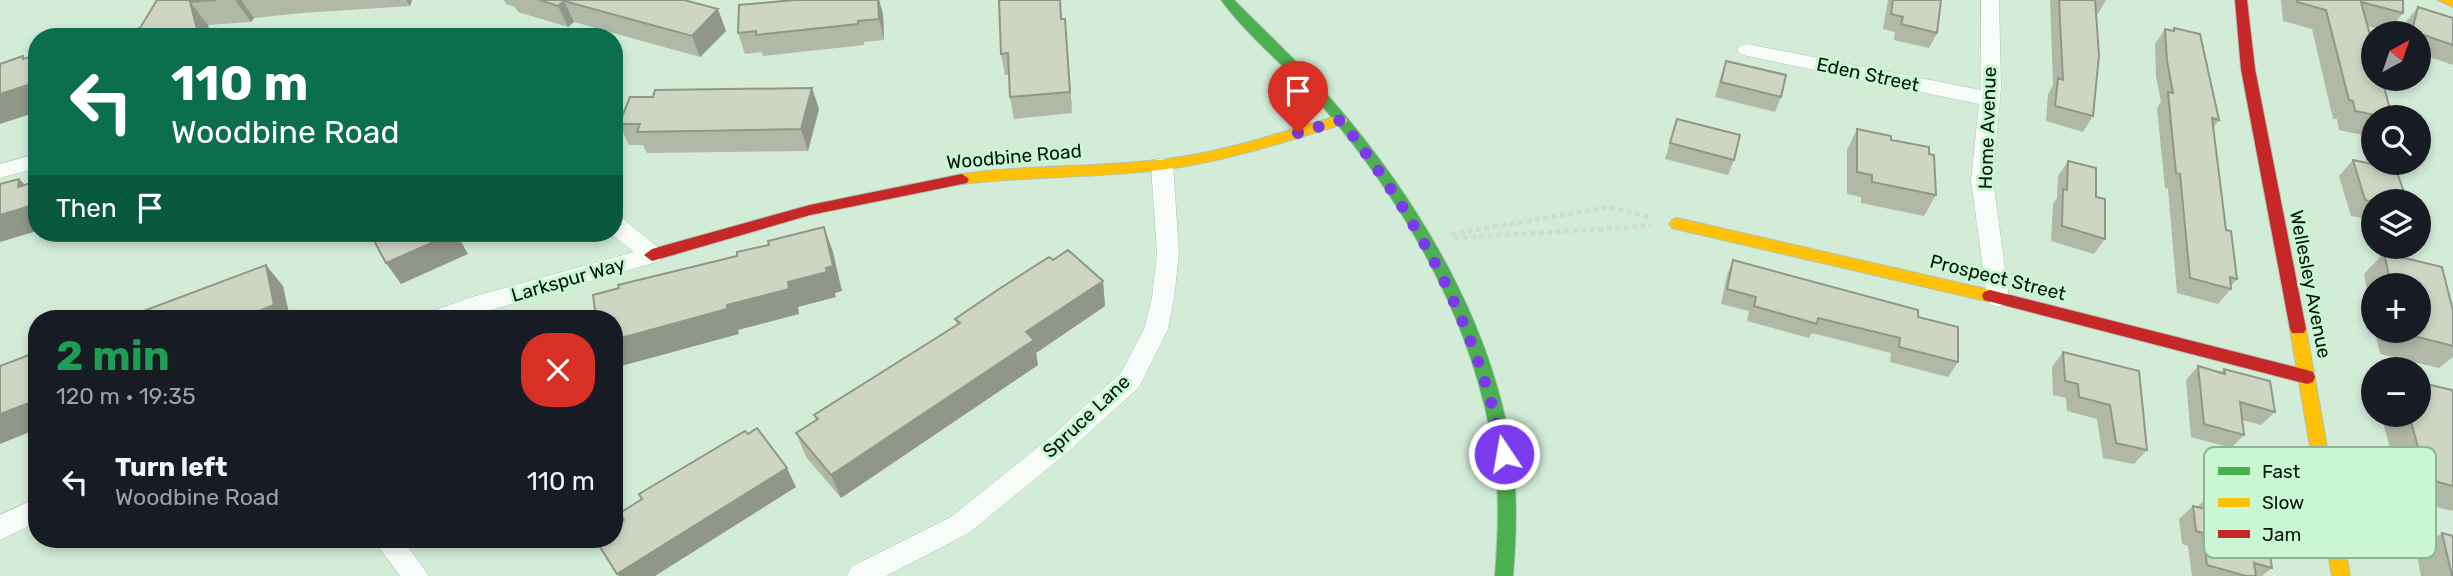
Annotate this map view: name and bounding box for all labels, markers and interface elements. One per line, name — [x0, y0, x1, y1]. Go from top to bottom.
north arrow — [2361, 21, 2431, 91]
map controls — [2361, 21, 2431, 427]
street label: Eden Street — [1814, 52, 1922, 97]
text: 110 m — [171, 54, 308, 112]
icon: left — [56, 56, 147, 147]
pin — [1268, 61, 1328, 133]
street label: Home Avenue — [1974, 66, 2001, 190]
icon: arrive — [1279, 72, 1317, 110]
button: search — [2361, 105, 2431, 175]
text: Woodbine Road — [171, 113, 400, 151]
street label: Woodbine Road — [945, 139, 1083, 174]
icon: arrive — [131, 189, 169, 227]
button: layers — [2361, 189, 2431, 259]
text: Then — [56, 193, 117, 224]
street label: Wellesley Avenue — [2285, 208, 2336, 360]
street label: Prospect Street — [1928, 249, 2069, 306]
street label: Larkspur Way — [509, 252, 628, 307]
button: + — [2361, 273, 2431, 343]
text: 2 min — [56, 331, 170, 381]
button: close — [521, 333, 595, 407]
button: − — [2361, 357, 2431, 427]
street label: Spruce Lane — [1038, 370, 1135, 463]
text: 120 m · 19:35 — [56, 382, 196, 410]
position arrow — [1467, 417, 1541, 491]
legend — [2204, 447, 2436, 558]
text: Turn left — [115, 452, 227, 483]
text: Fast — [2262, 460, 2301, 483]
icon: left — [56, 463, 94, 501]
text: 110 m — [527, 466, 595, 497]
text: Woodbine Road — [115, 483, 279, 511]
text: Slow — [2262, 491, 2304, 514]
text: Jam — [2262, 523, 2301, 546]

